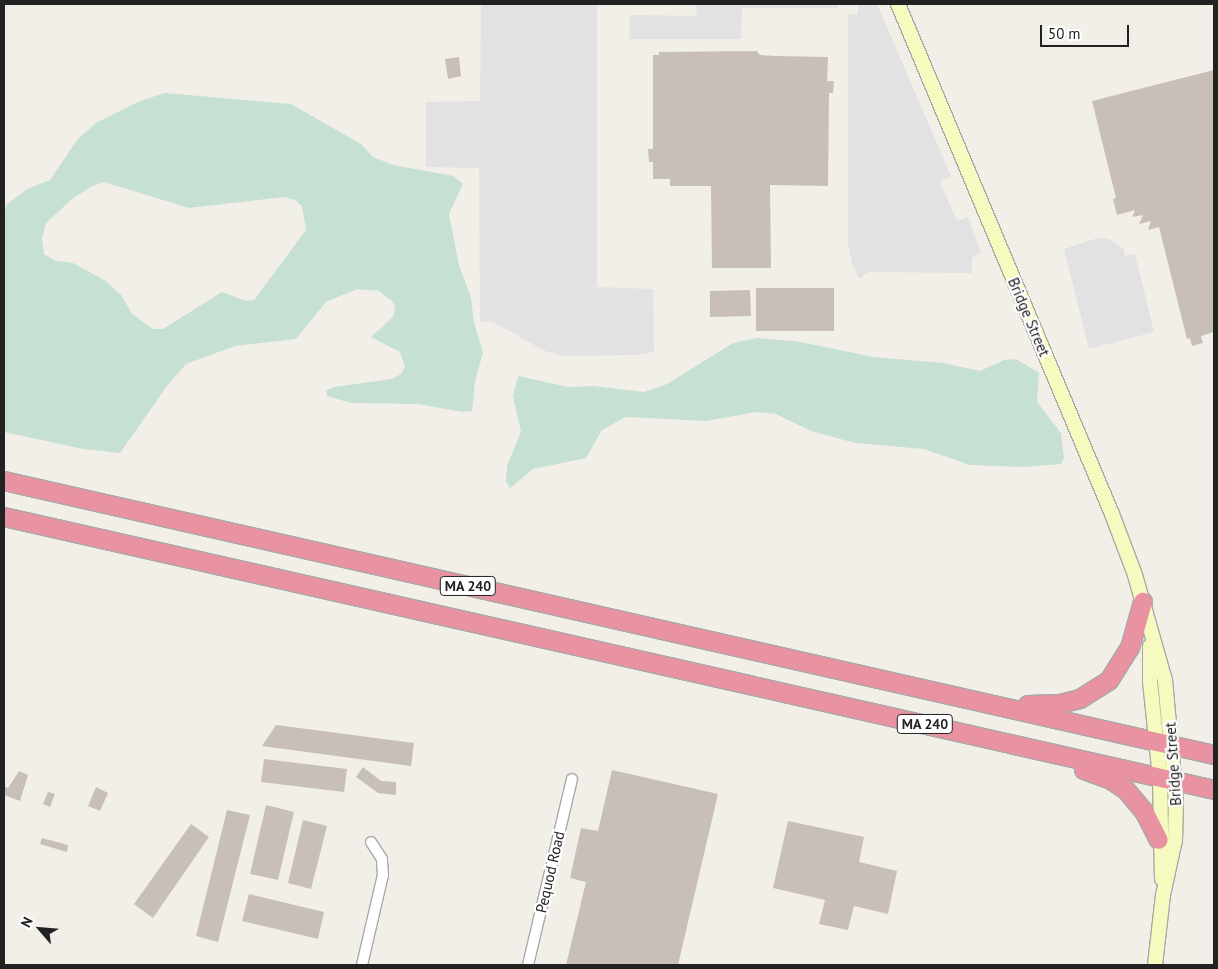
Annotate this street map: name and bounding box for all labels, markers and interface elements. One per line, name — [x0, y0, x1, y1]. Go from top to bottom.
scale bar — [1043, 15, 1132, 47]
text: 50 m — [1048, 24, 1081, 43]
street label: Bridge Street — [1004, 275, 1054, 359]
road number: MA 240 — [439, 574, 497, 598]
road number: MA 240 — [896, 712, 954, 736]
street label: Bridge Street — [1161, 722, 1185, 806]
street label: Pequod Road — [532, 829, 568, 915]
north arrow — [15, 904, 65, 954]
text: N — [17, 914, 37, 930]

